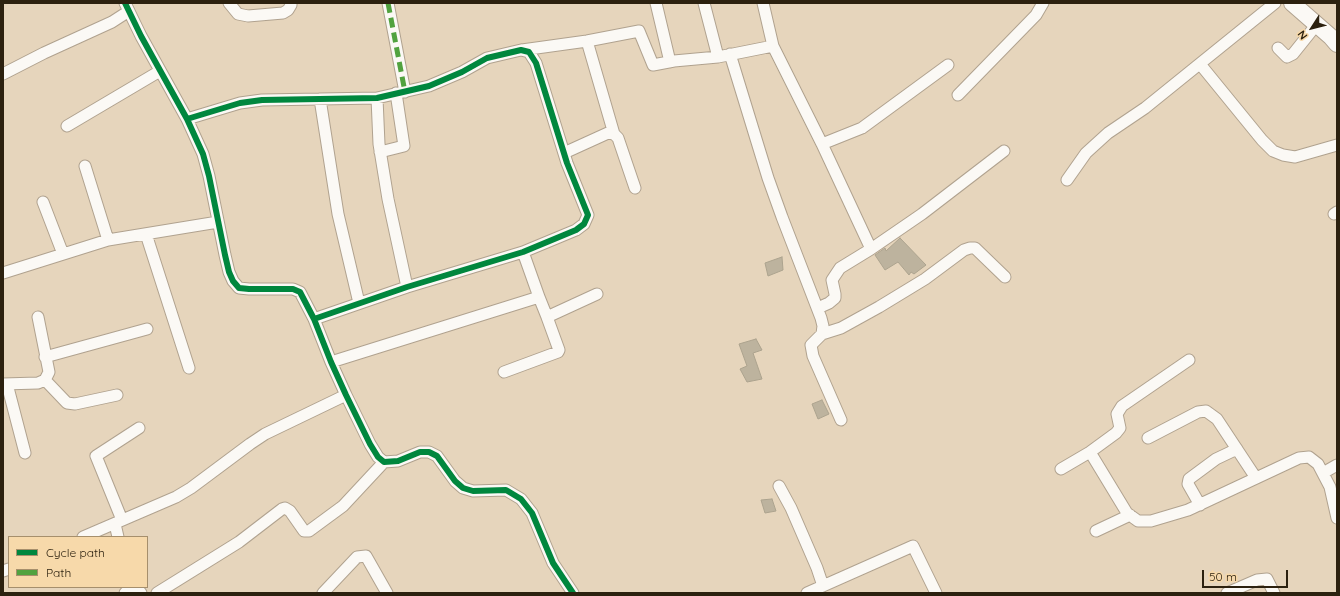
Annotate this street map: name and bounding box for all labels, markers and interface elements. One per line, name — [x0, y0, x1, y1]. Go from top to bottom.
north arrow — [1292, 8, 1332, 48]
text: N — [1294, 28, 1310, 42]
legend — [8, 536, 148, 588]
text: Cycle path — [46, 545, 105, 560]
scale bar — [1204, 562, 1290, 588]
text: Path — [46, 565, 71, 580]
text: 50 m — [1209, 569, 1237, 584]

